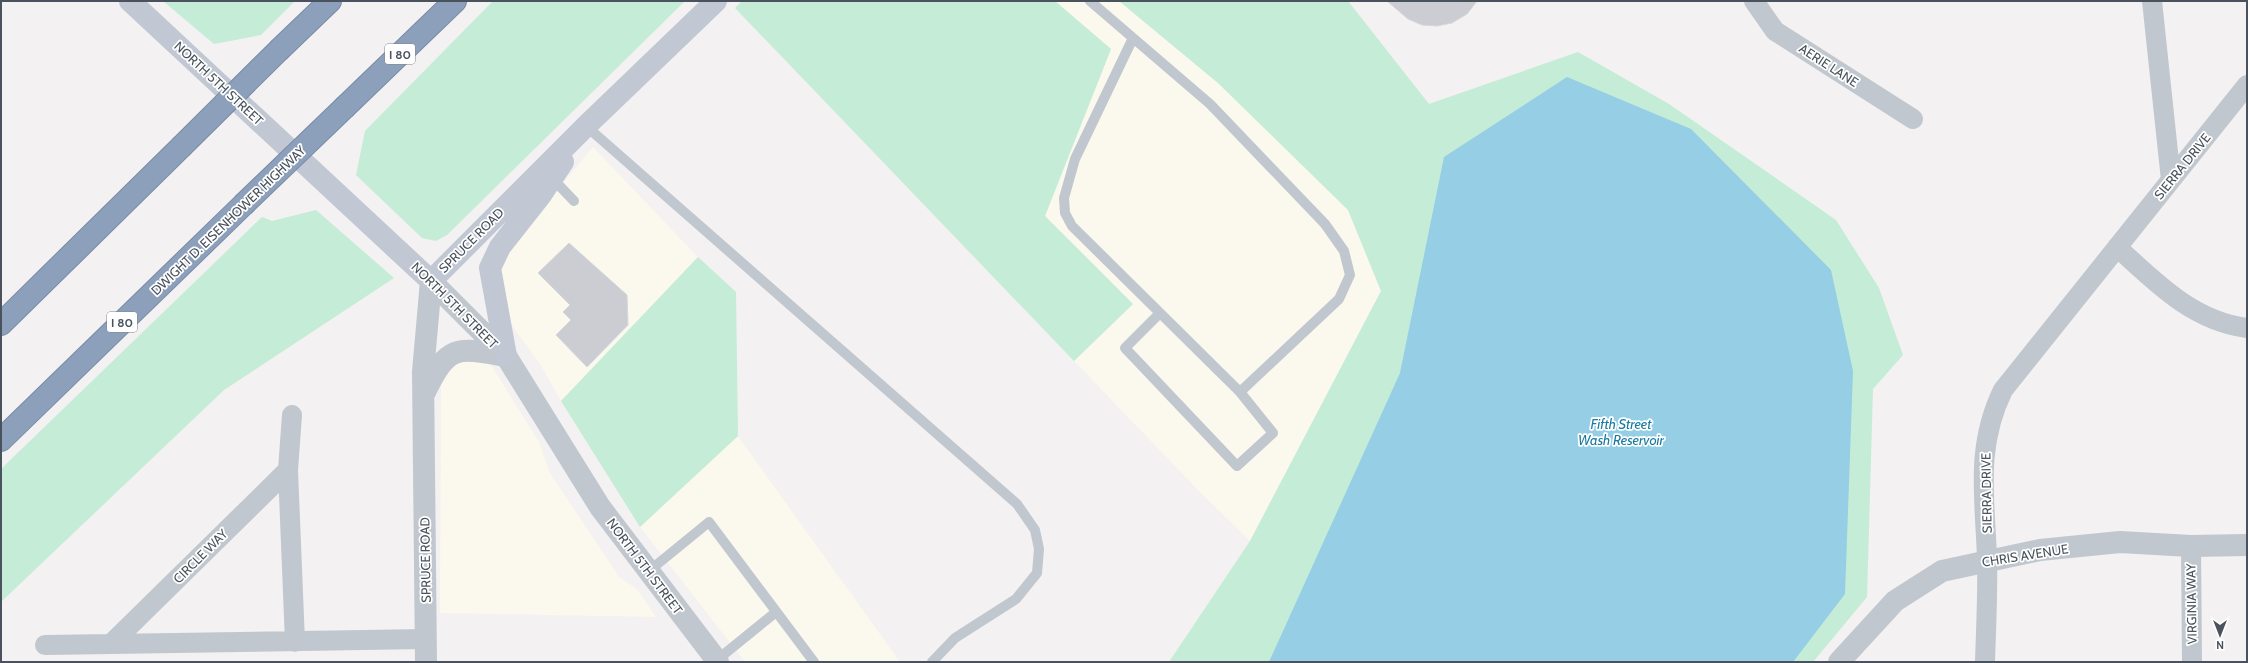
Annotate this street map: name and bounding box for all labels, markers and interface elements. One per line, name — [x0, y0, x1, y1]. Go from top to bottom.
street label: NORTH 5TH STREET — [171, 38, 267, 128]
street label: AERIE LANE — [1796, 40, 1862, 90]
road number: I 80 — [385, 44, 415, 64]
street label: SIERRA DRIVE — [2150, 130, 2214, 202]
street label: DWIGHT D. EISENHOWER HIGHWAY — [148, 141, 309, 298]
street label: SPRUCE ROAD — [435, 204, 507, 276]
street label: NORTH 5TH STREET — [408, 258, 502, 352]
road number: I 80 — [107, 312, 137, 332]
water label: Fifth Street Wash Reservoir — [1578, 415, 1665, 449]
street label: SIERRA DRIVE — [1977, 453, 1995, 533]
street label: NORTH 5TH STREET — [604, 515, 686, 617]
street label: SPRUCE ROAD — [416, 517, 434, 603]
street label: CIRCLE WAY — [170, 525, 231, 586]
street label: CHRIS AVENUE — [1981, 540, 2069, 570]
street label: VIRGINIA WAY — [2182, 563, 2200, 645]
north arrow — [2200, 615, 2240, 655]
text: N — [2216, 638, 2224, 652]

